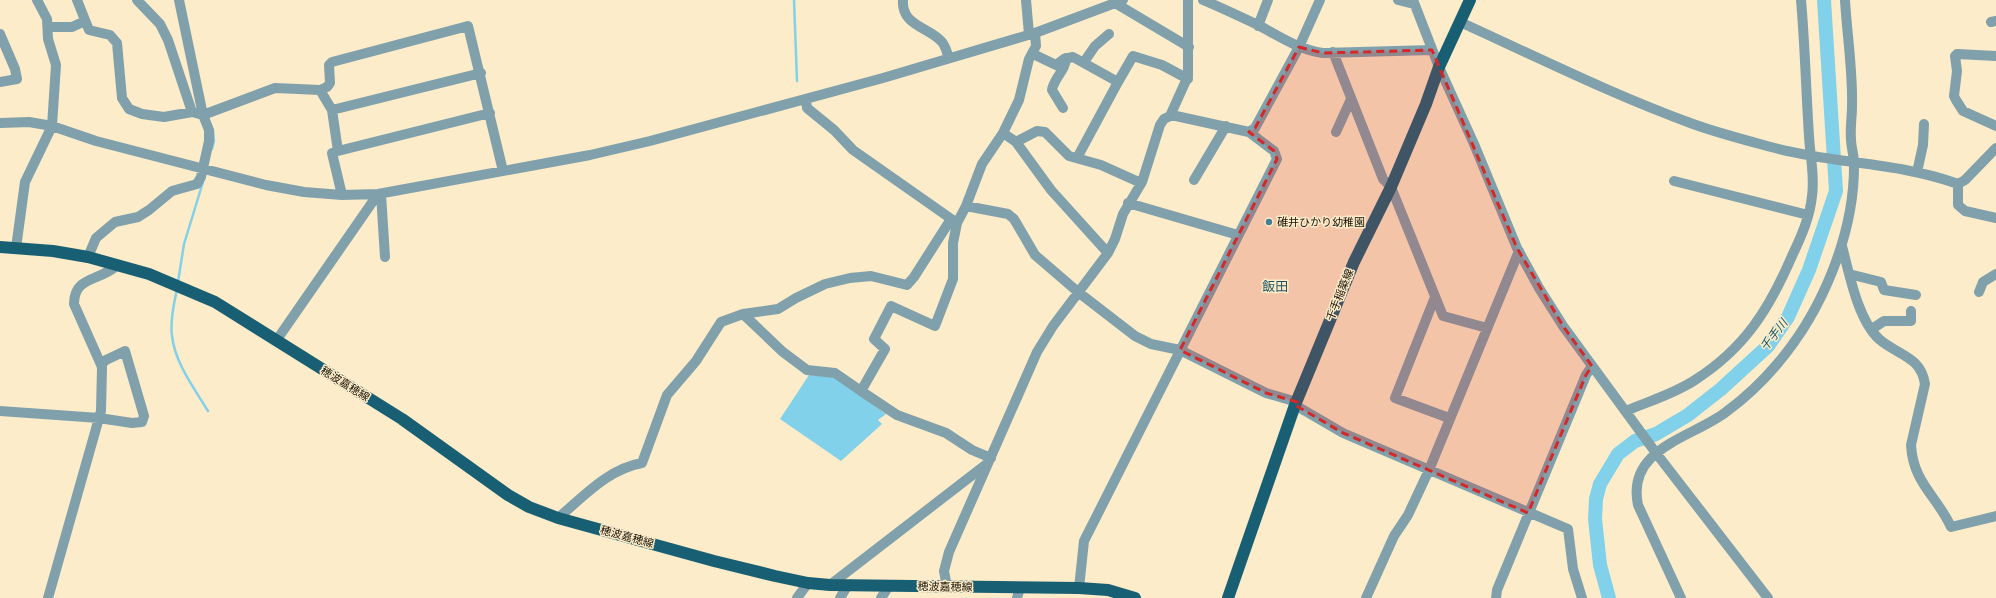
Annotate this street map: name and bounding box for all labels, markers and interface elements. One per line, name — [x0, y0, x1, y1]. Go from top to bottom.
place label: 碓井ひかり幼稚園 — [1277, 216, 1365, 229]
marker: 碓井ひかり幼稚園 — [1264, 217, 1274, 227]
street label: 千手稲築線 — [1324, 267, 1356, 323]
district label: 飯田 — [1262, 279, 1288, 294]
water label: 千手川 — [1757, 315, 1792, 353]
street label: 穂波嘉穂線 — [318, 364, 372, 404]
street label: 穂波嘉穂線 — [599, 524, 655, 550]
street label: 穂波嘉穂線 — [917, 580, 973, 594]

